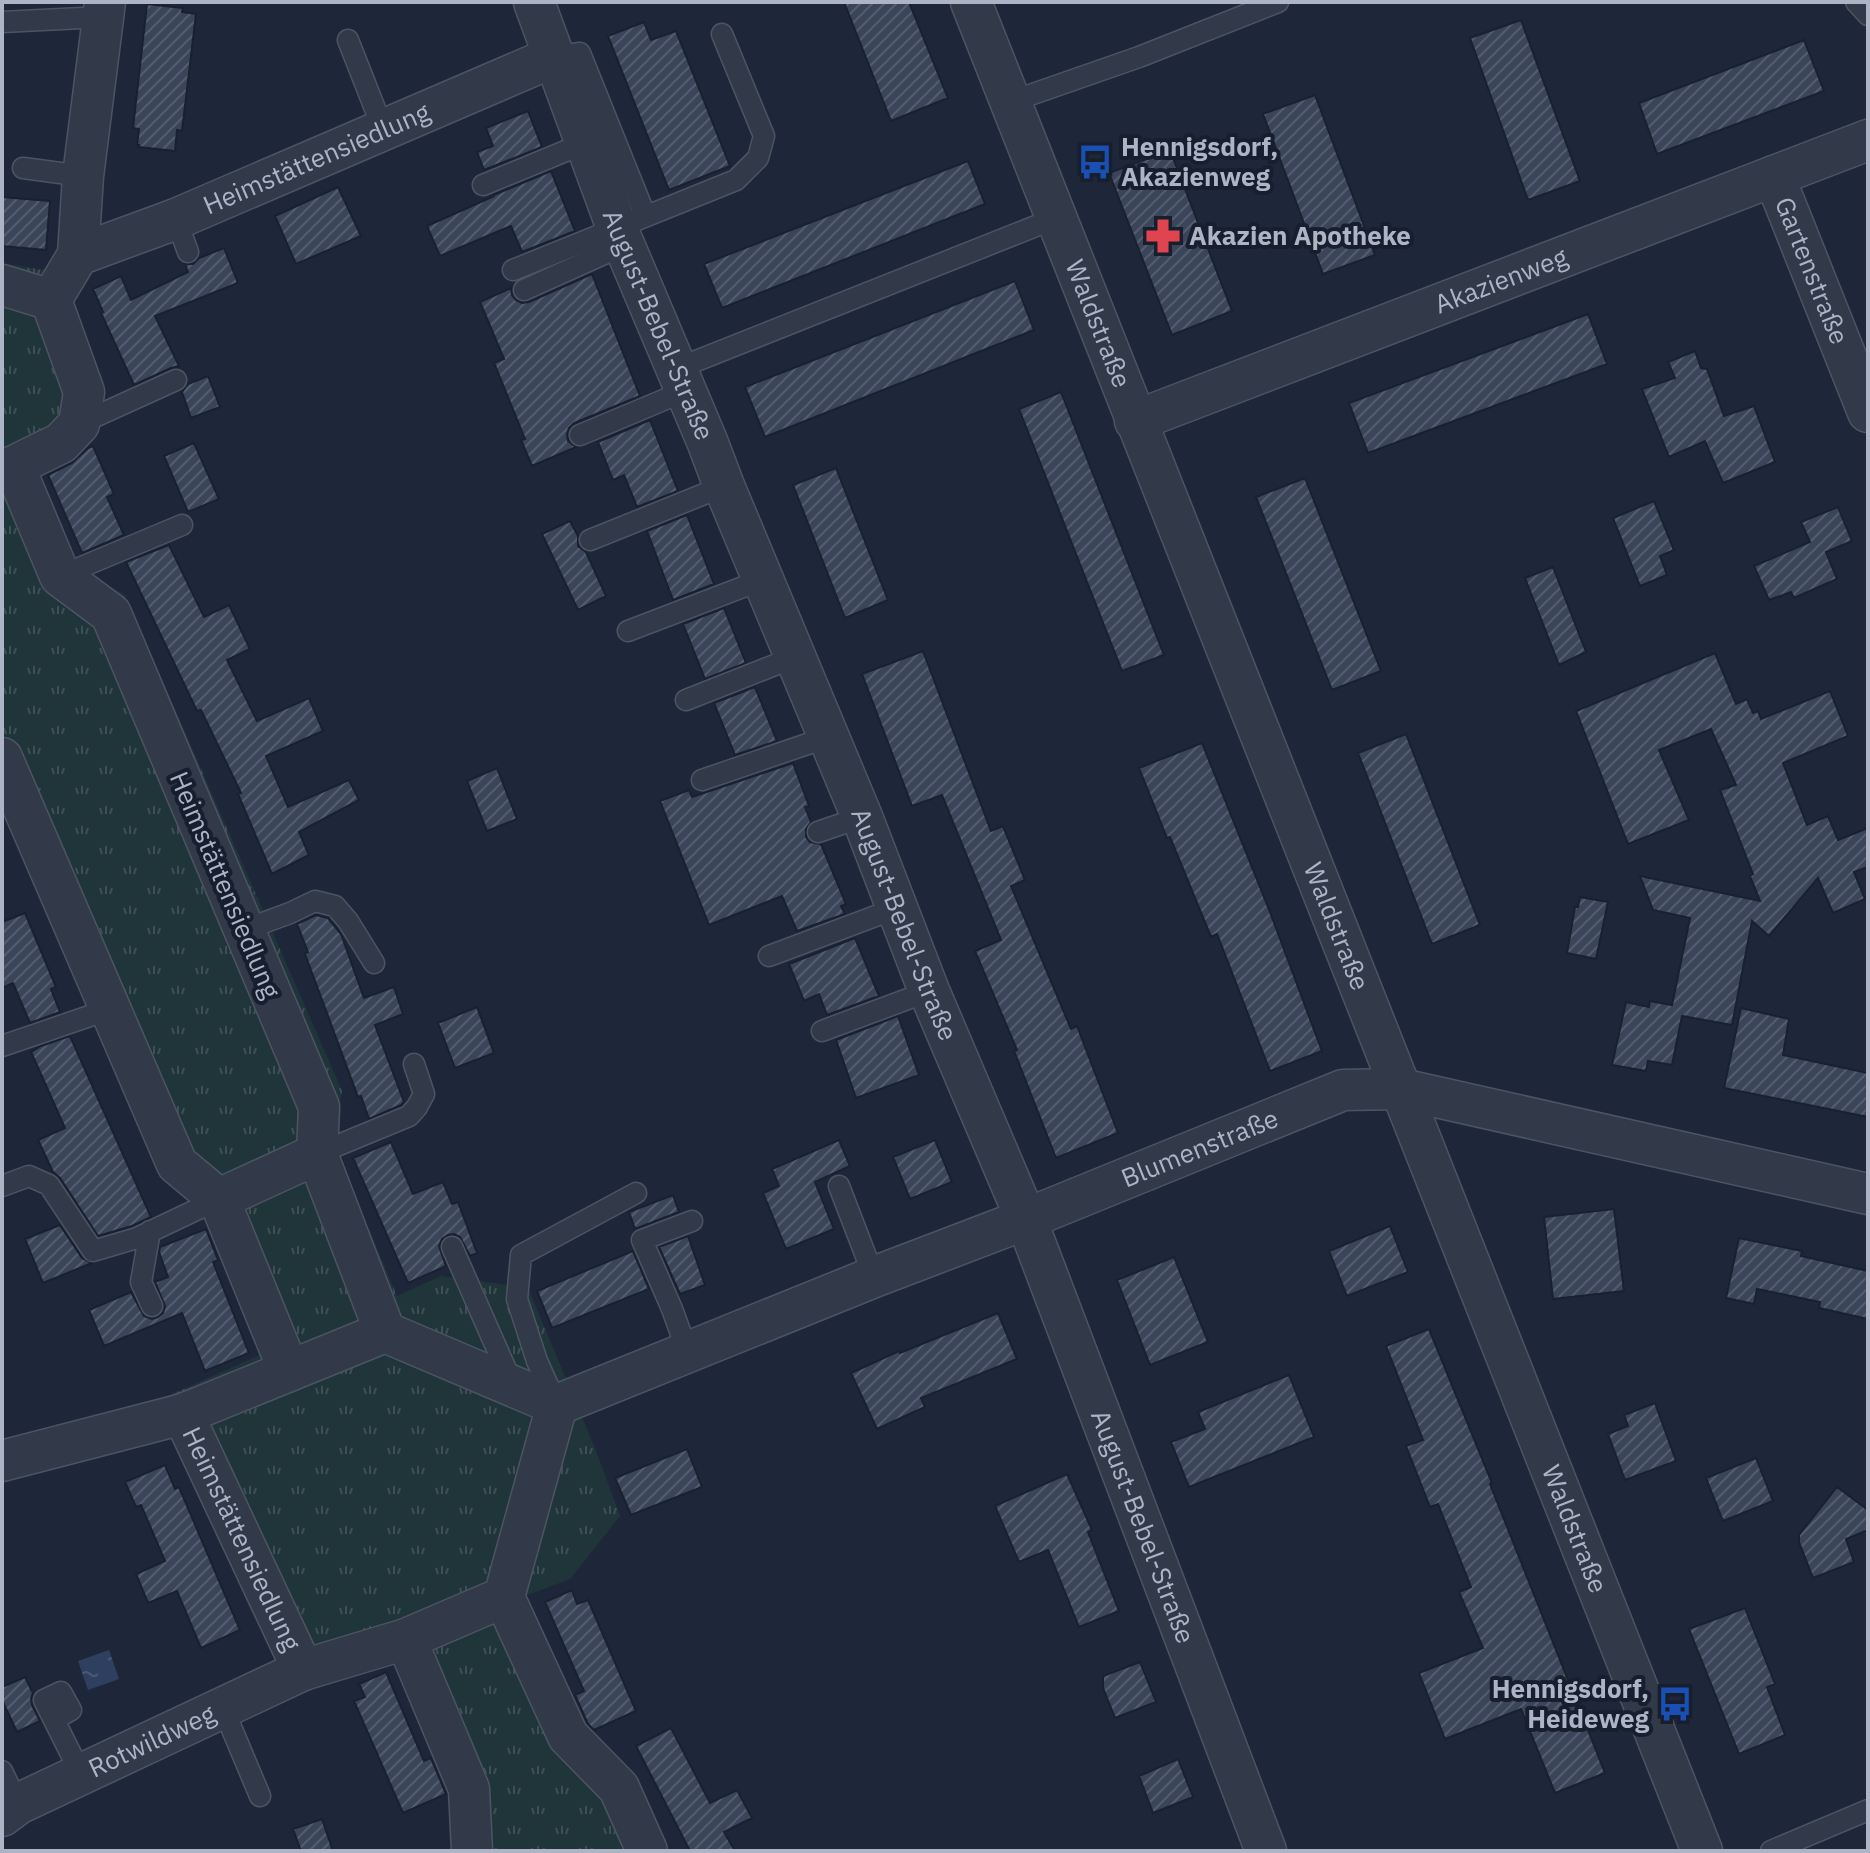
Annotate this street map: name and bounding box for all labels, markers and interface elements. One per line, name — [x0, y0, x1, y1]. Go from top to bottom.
street label: Heimstättensiedlung — [198, 94, 435, 221]
place label: Hennigsdorf, Akazienweg — [1121, 129, 1278, 193]
bus stop icon: Hennigsdorf, Akazienweg — [1076, 143, 1114, 181]
street label: Gartenstraße — [1768, 192, 1857, 349]
street label: August-Bebel-Straße — [596, 205, 723, 445]
pharmacy icon: Akazien Apotheke — [1144, 217, 1182, 255]
place label: Akazien Apotheke — [1189, 218, 1411, 252]
street label: Akazienweg — [1429, 239, 1572, 321]
street label: Waldstraße — [1059, 254, 1140, 392]
street label: Heimstättensiedlung — [163, 766, 289, 1003]
street label: August-Bebel-Straße — [844, 803, 966, 1045]
street label: Waldstraße — [1297, 857, 1378, 995]
street label: Blumenstraße — [1116, 1100, 1283, 1195]
street label: August-Bebel-Straße — [1084, 1405, 1204, 1648]
street label: Heimstättensiedlung — [175, 1421, 310, 1656]
street label: Waldstraße — [1535, 1460, 1616, 1598]
place label: Hennigsdorf, Heideweg — [1492, 1671, 1650, 1735]
bus stop icon: Hennigsdorf, Heideweg — [1656, 1685, 1694, 1723]
street label: Rotwildweg — [83, 1696, 221, 1785]

